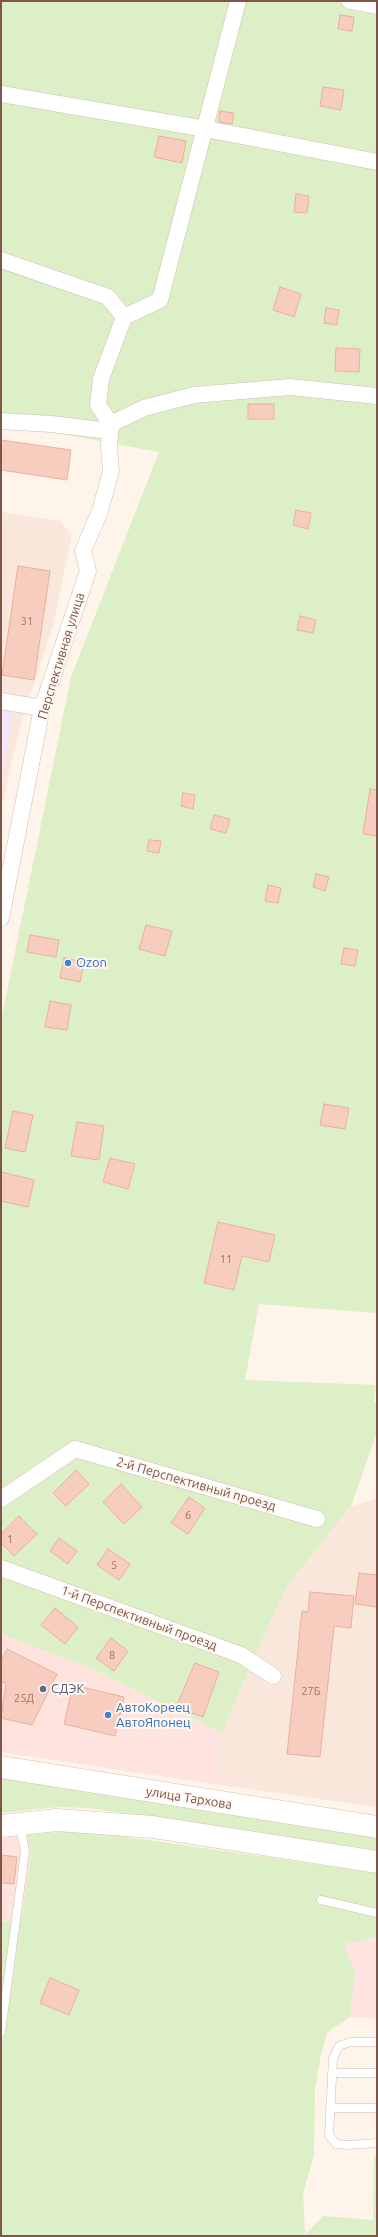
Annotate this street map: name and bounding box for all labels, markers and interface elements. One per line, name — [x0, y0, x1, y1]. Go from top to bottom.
street label: Перспективная улица — [34, 591, 88, 721]
house number: 31 — [21, 614, 33, 628]
place label: Ozon — [76, 955, 107, 971]
marker: Ozon — [63, 958, 73, 968]
house number: 11 — [220, 1252, 232, 1266]
street label: 2-й Перспективный проезд — [114, 1454, 278, 1514]
house number: 6 — [185, 1508, 191, 1522]
house number: 1 — [7, 1532, 13, 1546]
house number: 5 — [111, 1558, 117, 1572]
street label: 1-й Перспективный проезд — [59, 1582, 219, 1654]
house number: 8 — [109, 1648, 115, 1662]
place label: СДЭК — [51, 1681, 84, 1697]
marker: СДЭК — [38, 1684, 48, 1694]
house number: 27Б — [301, 1684, 321, 1698]
house number: 25Д — [14, 1691, 34, 1705]
place label: АвтоКореец АвтоЯпонец — [116, 1700, 190, 1731]
marker: АвтоКореец АвтоЯпонец — [103, 1710, 113, 1720]
street label: улица Тархова — [145, 1783, 233, 1813]

